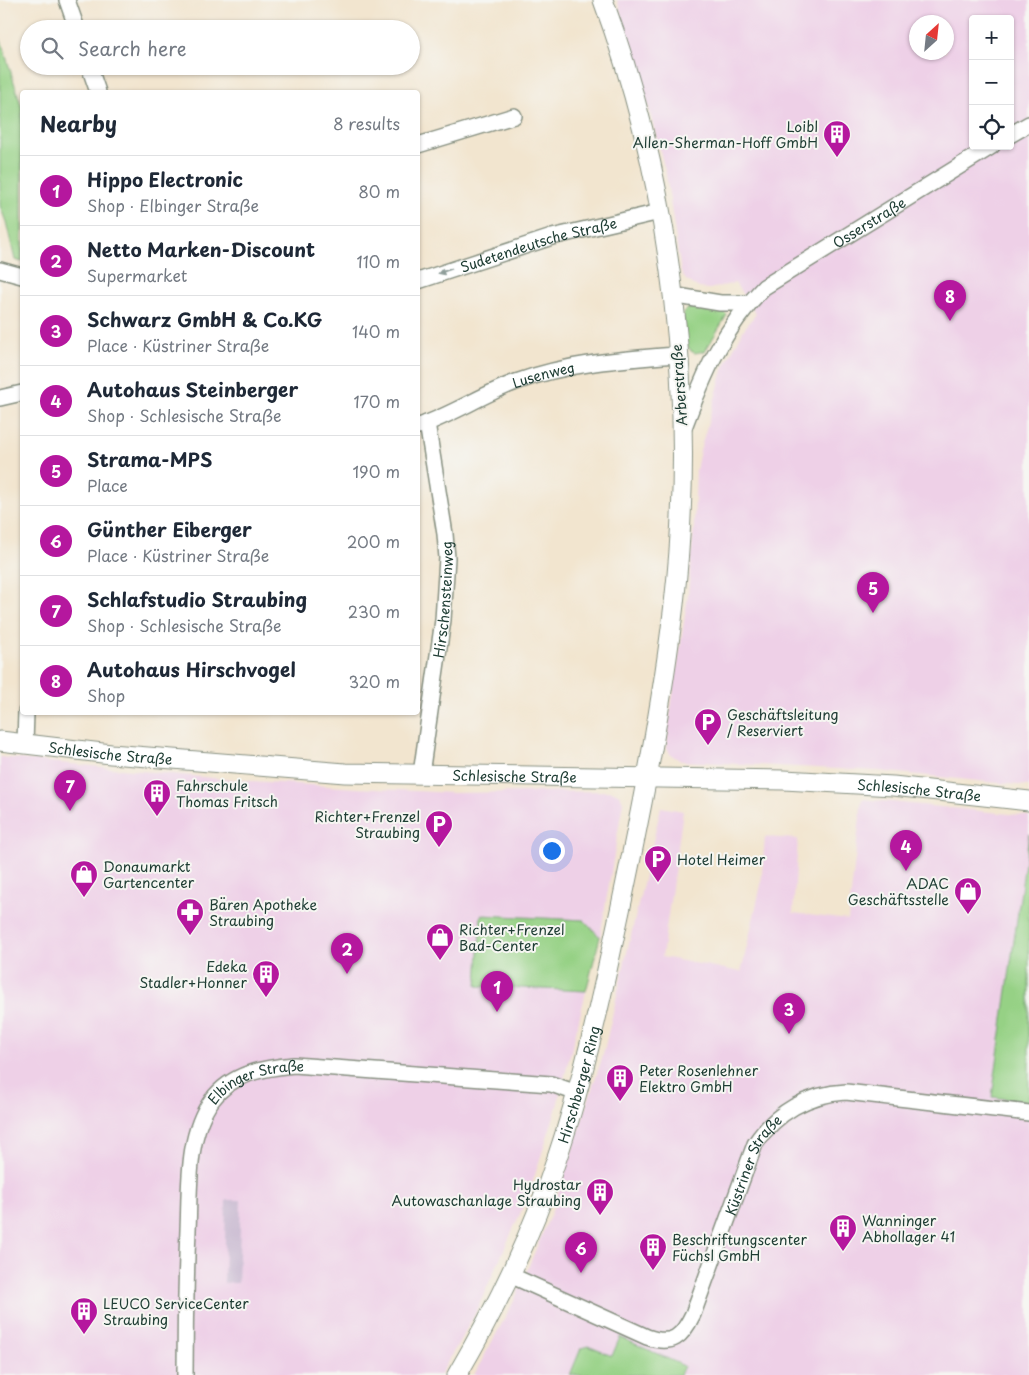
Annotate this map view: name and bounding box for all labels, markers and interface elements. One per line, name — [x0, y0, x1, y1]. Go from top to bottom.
north arrow — [909, 15, 954, 60]
map controls — [969, 15, 1014, 150]
button: + — [969, 15, 1014, 60]
search box — [20, 20, 420, 75]
icon: search — [38, 34, 66, 62]
text: Search here — [78, 34, 187, 62]
button: − — [969, 60, 1014, 105]
button: locate — [969, 105, 1014, 150]
text: Nearby — [40, 107, 117, 139]
text: 8 results — [333, 111, 400, 135]
place label: Loibl Allen-Sherman-Hoff GmbH — [633, 116, 818, 153]
building icon: Loibl Allen-Sherman-Hoff GmbH — [822, 119, 852, 158]
text: Hippo Electronic — [87, 165, 243, 193]
text: 1 — [52, 179, 60, 203]
text: 80 m — [358, 179, 400, 203]
street label: Osserstraße — [828, 192, 909, 253]
text: Shop · Elbinger Straße — [87, 193, 259, 217]
street label: Sudetendeutsche Straße — [457, 212, 619, 277]
text: Netto Marken-Discount — [87, 235, 315, 263]
text: 2 — [50, 249, 62, 273]
text: 110 m — [357, 249, 400, 273]
text: Supermarket — [87, 263, 187, 287]
one-way arrow — [437, 267, 452, 275]
pin: 8 — [934, 280, 966, 321]
text: Schwarz GmbH & Co.KG — [87, 305, 322, 333]
text: 3 — [51, 319, 61, 343]
text: 140 m — [352, 319, 400, 343]
text: Place · Küstriner Straße — [87, 333, 269, 357]
street label: Arberstraße — [666, 343, 692, 427]
street label: Lusenweg — [509, 356, 576, 393]
text: Autohaus Steinberger — [87, 375, 298, 403]
text: 4 — [51, 389, 61, 413]
text: 170 m — [354, 389, 400, 413]
text: Shop · Schlesische Straße — [87, 403, 282, 427]
text: Strama-MPS — [87, 445, 212, 473]
text: 5 — [51, 459, 61, 483]
text: 190 m — [352, 459, 400, 483]
text: Place — [87, 473, 128, 497]
text: Günther Eiberger — [87, 515, 252, 543]
text: 6 — [50, 529, 62, 553]
text: 200 m — [347, 529, 400, 553]
street label: Hirschensteinweg — [427, 540, 458, 659]
text: Place · Küstriner Straße — [87, 543, 269, 567]
pin: 5 — [857, 572, 889, 613]
text: Schlafstudio Straubing — [87, 585, 307, 613]
text: 7 — [51, 599, 61, 623]
text: 230 m — [348, 599, 400, 623]
text: Shop · Schlesische Straße — [87, 613, 282, 637]
text: Autohaus Hirschvogel — [87, 655, 296, 683]
text: 8 — [51, 669, 61, 693]
text: 320 m — [349, 669, 400, 693]
text: Shop — [87, 683, 125, 707]
place label: Geschäftsleitung / Reserviert — [727, 704, 839, 741]
parking icon: Geschäftsleitung / Reserviert — [693, 707, 723, 746]
street label: Schlesische Straße — [47, 736, 173, 769]
street label: Schlesische Straße — [452, 764, 577, 787]
pin: 7 — [54, 770, 86, 811]
street label: Schlesische Straße — [856, 774, 982, 806]
place label: Fahrschule Thomas Fritsch — [176, 775, 278, 812]
building icon: Fahrschule Thomas Fritsch — [142, 778, 172, 817]
place label: Richter+Frenzel Straubing — [314, 806, 420, 843]
parking icon: Richter+Frenzel Straubing — [424, 809, 454, 848]
pin: 4 — [890, 830, 922, 871]
your location — [539, 838, 565, 864]
parking icon: Hotel Heimer — [643, 844, 673, 883]
place label: Hotel Heimer — [677, 849, 766, 870]
place label: Donaumarkt Gartencenter — [103, 856, 195, 893]
shop icon: Donaumarkt Gartencenter — [69, 859, 99, 898]
place label: ADAC Geschäftsstelle — [848, 873, 949, 910]
shop icon: ADAC Geschäftsstelle — [953, 876, 983, 915]
place label: Bären Apotheke Straubing — [209, 894, 317, 931]
pharmacy icon: Bären Apotheke Straubing — [175, 897, 205, 936]
place label: Richter+Frenzel Bad-Center — [459, 919, 565, 956]
shop icon: Richter+Frenzel Bad-Center — [425, 922, 455, 961]
pin: 2 — [331, 933, 363, 974]
place label: Edeka Stadler+Honner — [139, 956, 247, 993]
building icon: Edeka Stadler+Honner — [251, 959, 281, 998]
pin: 1 — [481, 971, 513, 1012]
pin: 3 — [773, 993, 805, 1034]
street label: Hirschberger Ring — [552, 1024, 604, 1146]
street label: Elbinger Straße — [202, 1054, 305, 1109]
place label: Peter Rosenlehner Elektro GmbH — [639, 1060, 759, 1097]
building icon: Peter Rosenlehner Elektro GmbH — [605, 1063, 635, 1102]
street label: Küstriner Straße — [719, 1109, 786, 1218]
place label: Hydrostar Autowaschanlage Straubing — [392, 1174, 582, 1211]
building icon: Hydrostar Autowaschanlage Straubing — [585, 1177, 615, 1216]
place label: Wanninger Abhollager 41 — [862, 1210, 955, 1247]
building icon: Wanninger Abhollager 41 — [828, 1213, 858, 1252]
place label: Beschriftungscenter Füchsl GmbH — [672, 1229, 808, 1266]
pin: 6 — [565, 1232, 597, 1273]
building icon: Beschriftungscenter Füchsl GmbH — [638, 1232, 668, 1271]
place label: LEUCO ServiceCenter Straubing — [103, 1293, 249, 1330]
building icon: LEUCO ServiceCenter Straubing — [69, 1296, 99, 1335]

